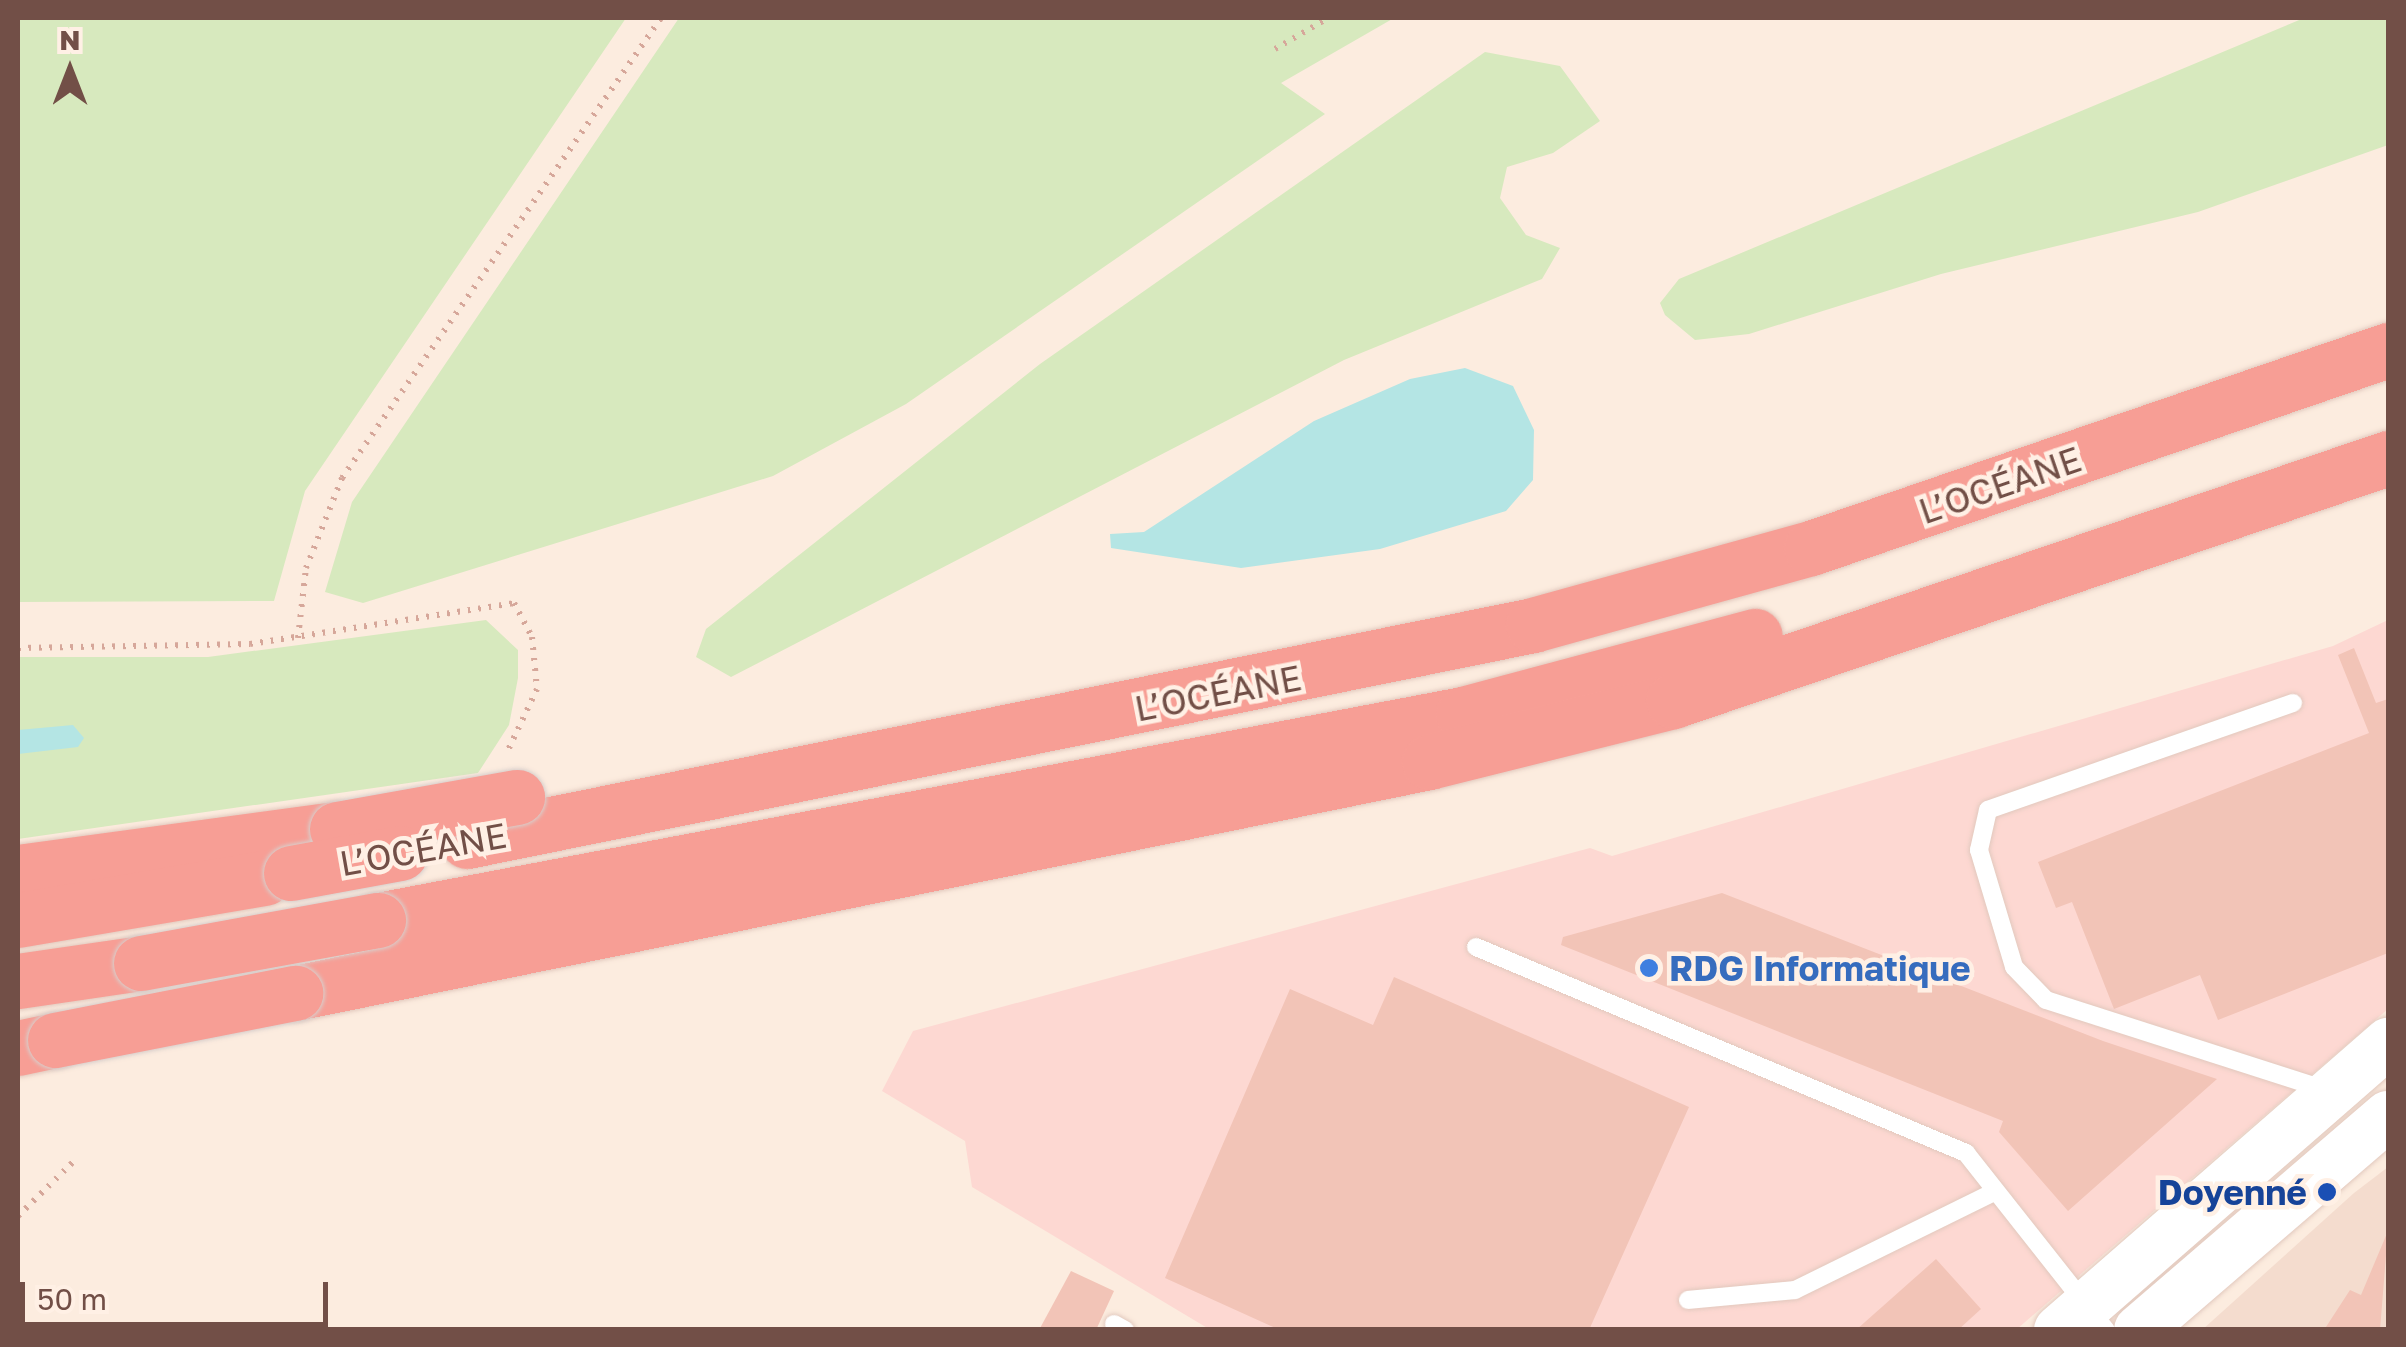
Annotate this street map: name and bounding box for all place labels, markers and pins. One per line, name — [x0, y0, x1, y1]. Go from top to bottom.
place label: RDG Informatique — [1669, 947, 1971, 989]
marker: RDG Informatique — [1638, 957, 1660, 979]
place label: Doyenné — [2158, 1171, 2307, 1213]
marker: Doyenné — [2316, 1181, 2338, 1203]

